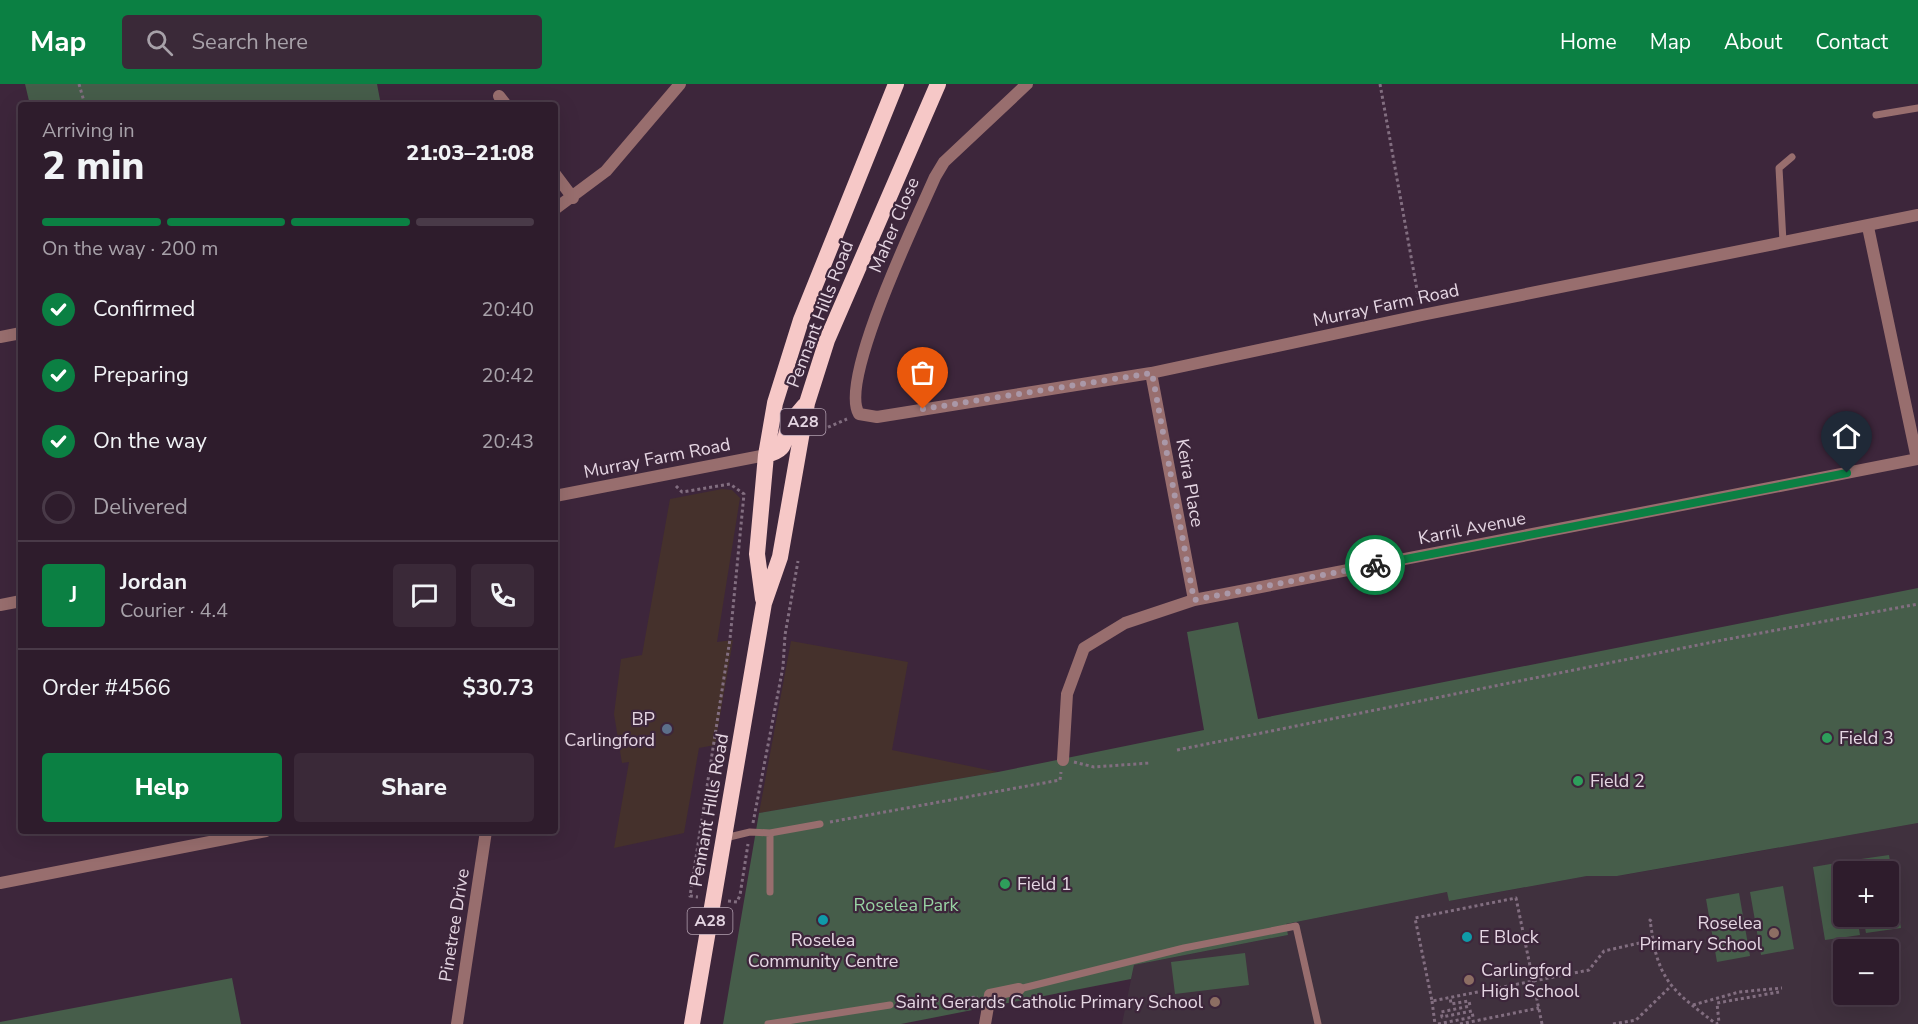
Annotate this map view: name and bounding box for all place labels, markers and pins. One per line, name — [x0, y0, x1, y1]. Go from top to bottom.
pin — [897, 347, 948, 409]
pin — [1821, 411, 1872, 473]
place label: BP Carlingford — [564, 707, 655, 752]
marker: BP Carlingford — [660, 722, 674, 736]
place label: Field 3 — [1839, 726, 1894, 750]
marker: Field 3 — [1820, 731, 1834, 745]
place label: Field 2 — [1590, 769, 1645, 793]
marker: Field 2 — [1571, 774, 1585, 788]
place label: Field 1 — [1017, 872, 1072, 896]
marker: Field 1 — [998, 877, 1012, 891]
place label: Roselea Primary School — [1639, 911, 1763, 956]
marker: Roselea Community Centre — [816, 913, 830, 927]
place label: E Block — [1479, 925, 1540, 949]
marker: Roselea Primary School — [1767, 926, 1781, 940]
place label: Roselea Community Centre — [748, 928, 898, 973]
marker: E Block — [1460, 930, 1474, 944]
place label: Carlingford High School — [1481, 958, 1580, 1003]
marker: Carlingford High School — [1462, 973, 1476, 987]
place label: Saint Gerards Catholic Primary School — [895, 990, 1204, 1014]
marker: Saint Gerards Catholic Primary School — [1208, 995, 1222, 1009]

